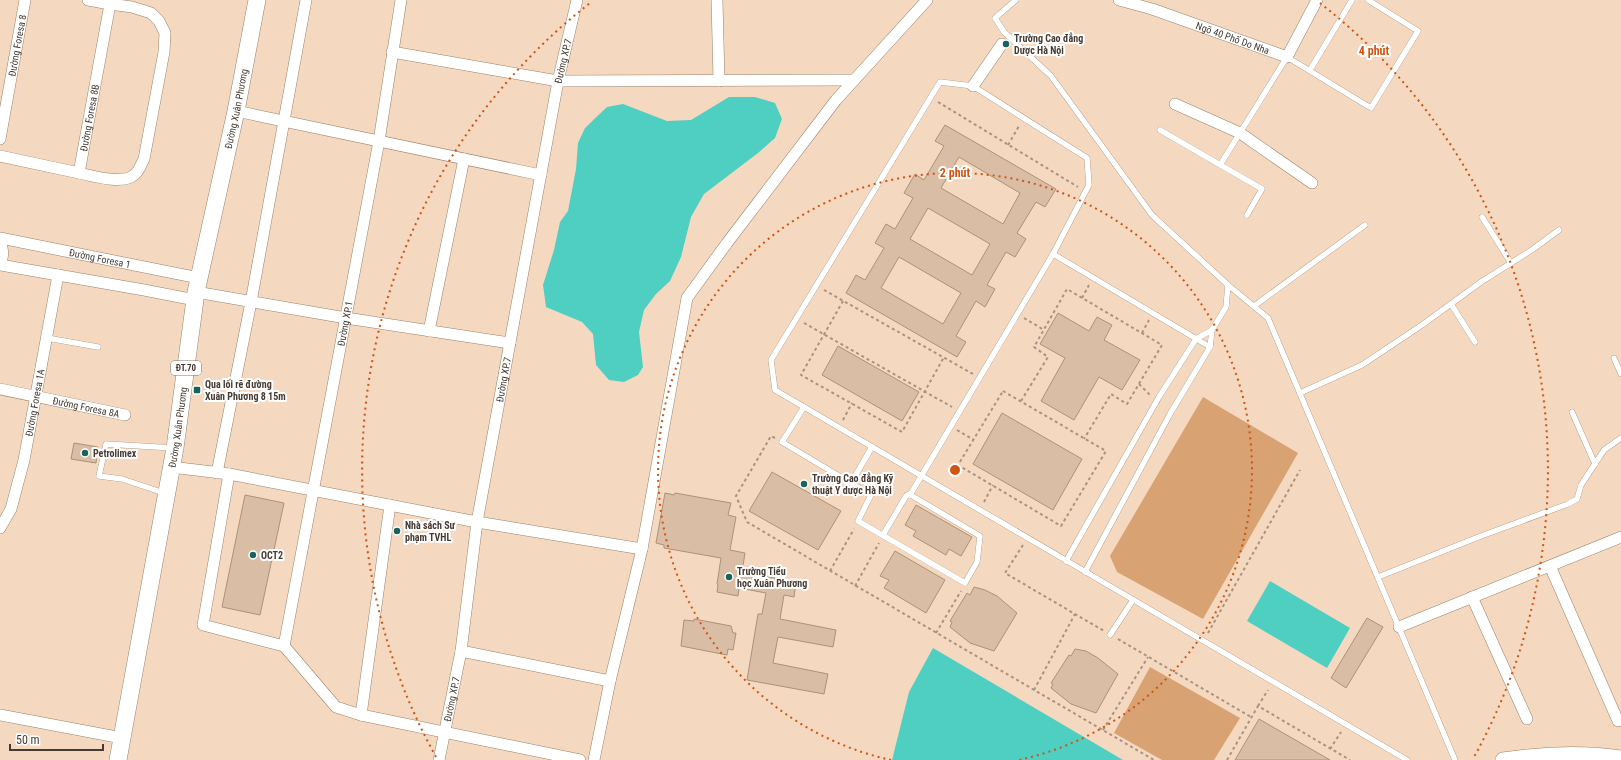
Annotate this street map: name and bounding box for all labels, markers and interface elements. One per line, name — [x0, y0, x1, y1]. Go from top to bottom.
street label: Đường Foresa 8 — [6, 14, 28, 77]
street label: Ngõ 40 Phố Do Nha — [1195, 20, 1271, 56]
place label: Trường Cao đẳng Dược Hà Nội — [1014, 32, 1083, 56]
street label: Đường XP.7 — [552, 38, 573, 85]
marker: Trường Cao đẳng Dược Hà Nội — [1001, 39, 1011, 49]
text: 4 phút — [1359, 44, 1389, 58]
street label: Đường Xuân Phương — [222, 68, 249, 150]
street label: Đường Foresa 8B — [78, 83, 101, 152]
text: 2 phút — [940, 166, 970, 180]
street label: Đường Foresa 1 — [68, 247, 132, 270]
street label: Đường XP.1 — [335, 300, 354, 347]
street label: Đường XP.7 — [494, 356, 513, 403]
road number: ĐT.70 — [171, 361, 201, 375]
street label: Đường Foresa 1A — [23, 368, 46, 437]
place label: Qua lối rẽ đường Xuân Phương 8 15m — [205, 378, 286, 402]
marker: Qua lối rẽ đường Xuân Phương 8 15m — [192, 385, 202, 395]
street label: Đường Xuân Phương — [166, 386, 189, 469]
street label: Đường Foresa 8A — [52, 395, 121, 419]
marker: Petrolimex — [80, 448, 90, 458]
place label: Petrolimex — [93, 448, 137, 459]
centre of rings — [948, 463, 962, 477]
place label: Trường Cao đẳng Kỹ thuật Y dược Hà Nội — [812, 472, 894, 496]
marker: Trường Cao đẳng Kỹ thuật Y dược Hà Nội — [799, 479, 809, 489]
place label: Nhà sách Sư phạm TVHL — [405, 520, 456, 543]
marker: Nhà sách Sư phạm TVHL — [392, 526, 402, 536]
marker: OCT2 — [248, 550, 258, 560]
place label: OCT2 — [261, 550, 283, 561]
place label: Trường Tiểu học Xuân Phương — [737, 566, 807, 589]
marker: Trường Tiểu học Xuân Phương — [724, 572, 734, 582]
street label: Đường XP.7 — [441, 676, 461, 723]
scale bar — [10, 726, 103, 752]
text: 50 m — [16, 733, 40, 747]

